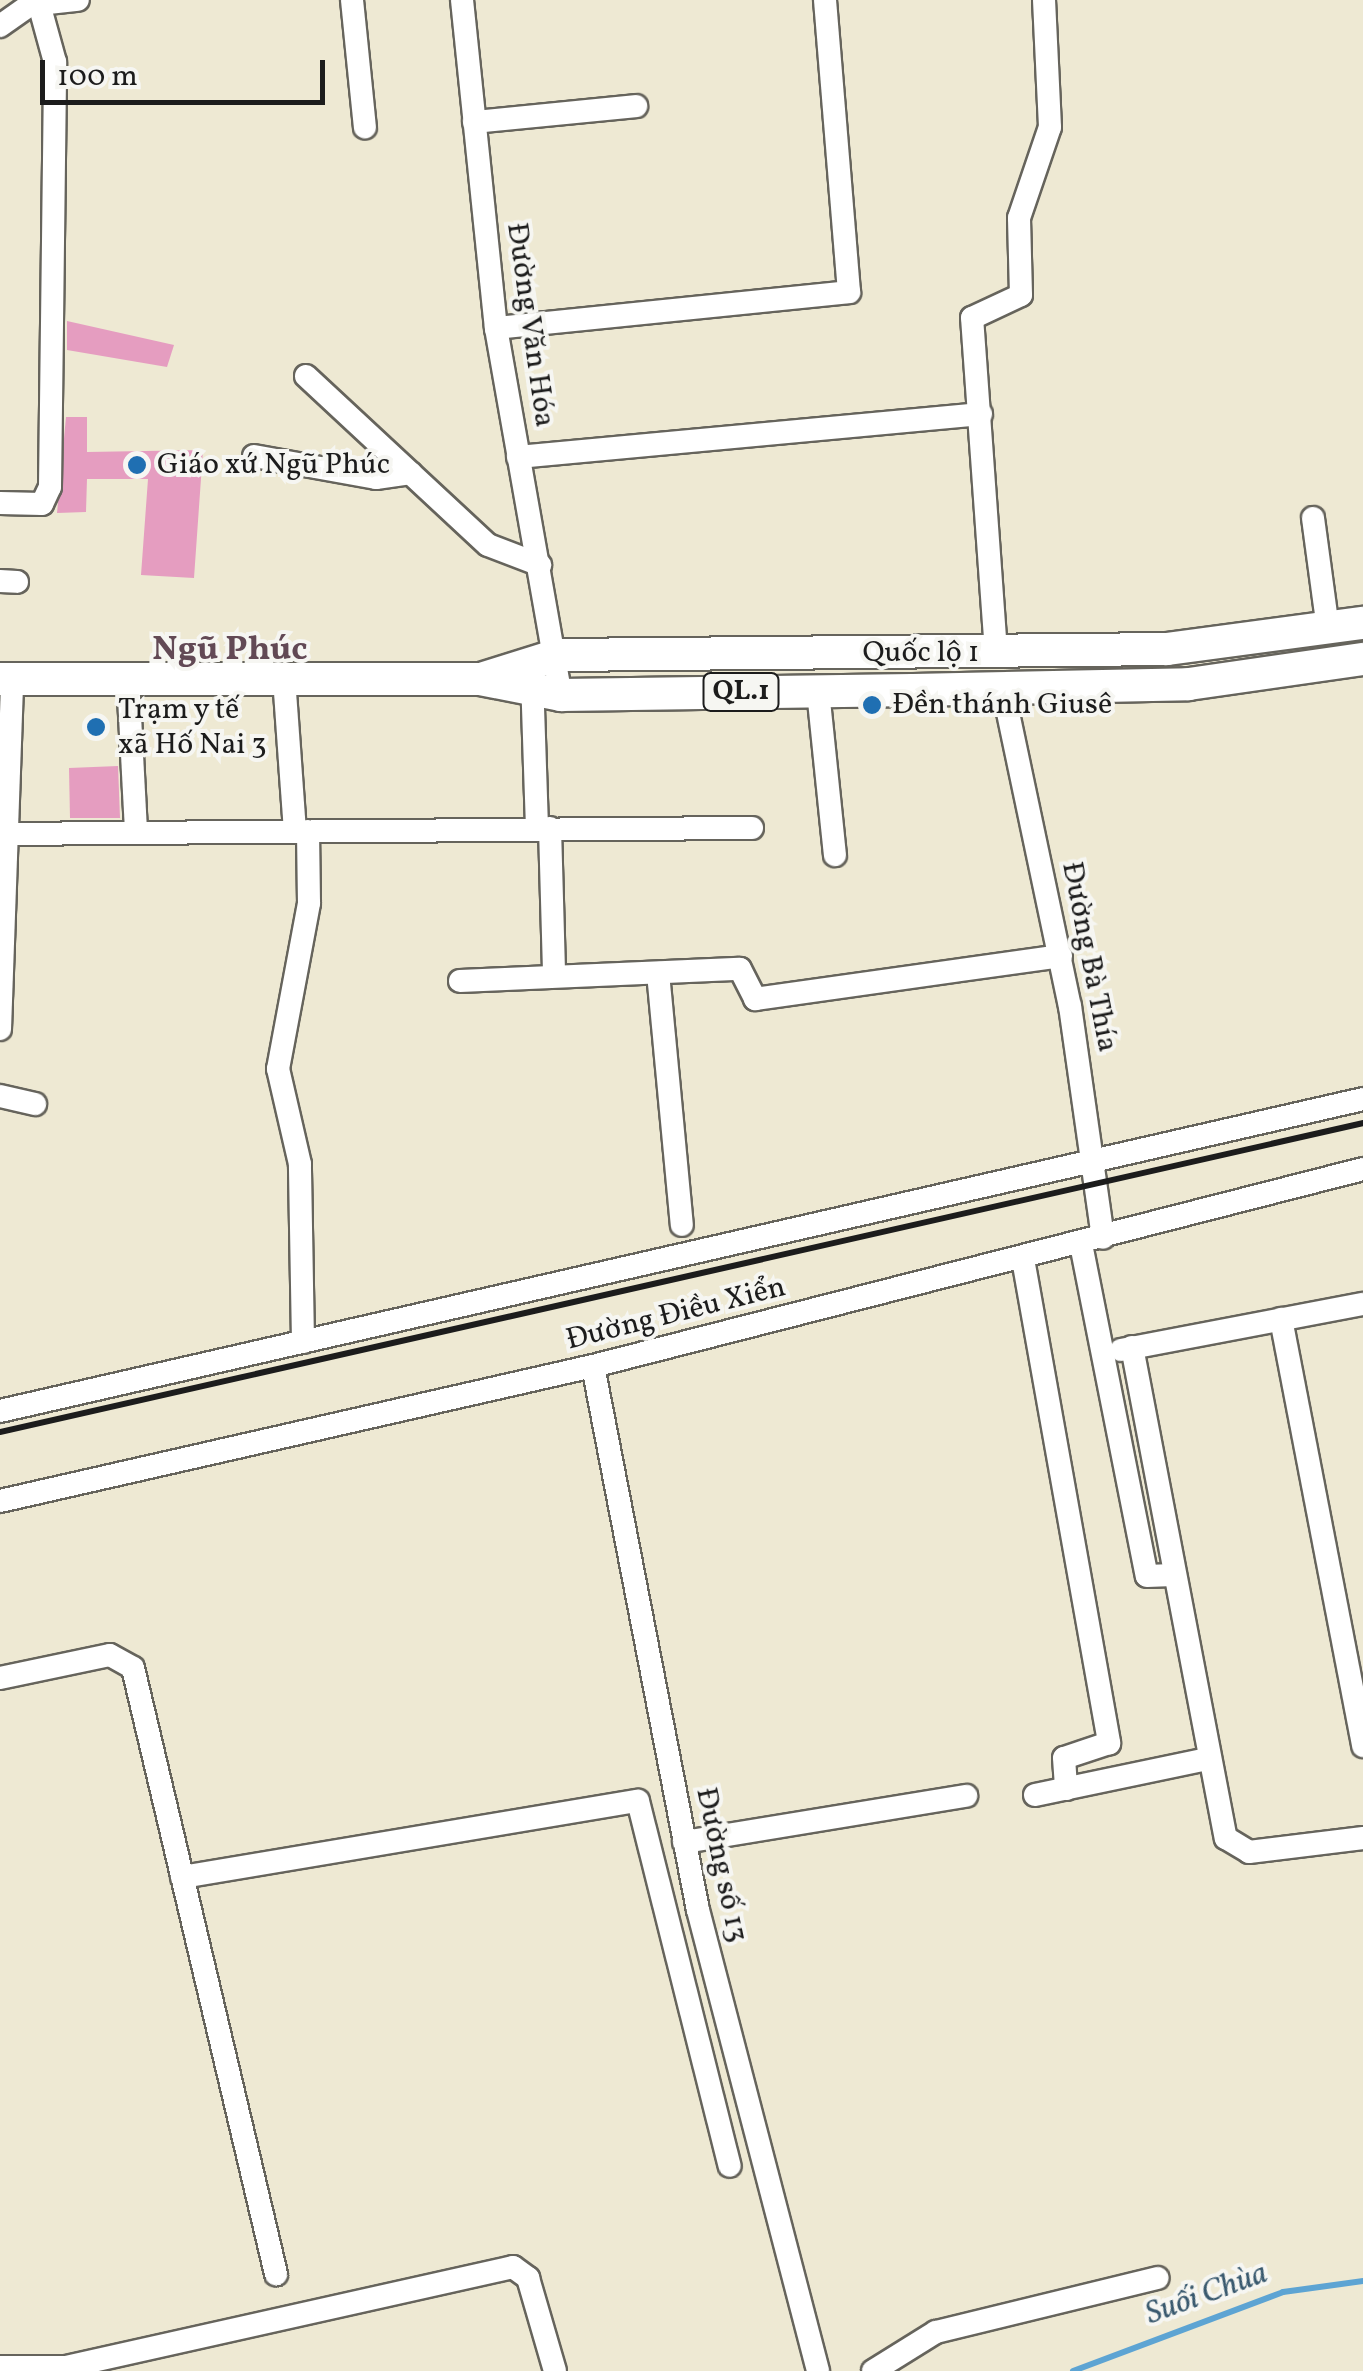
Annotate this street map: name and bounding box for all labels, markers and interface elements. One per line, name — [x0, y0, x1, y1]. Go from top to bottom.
scale bar — [45, 40, 330, 102]
text: 100 m — [57, 56, 138, 98]
street label: Đường Văn Hóa — [498, 220, 562, 430]
place label: Giáo xứ Ngũ Phúc — [157, 447, 390, 483]
marker: Giáo xứ Ngũ Phúc — [126, 454, 148, 476]
district label: Ngũ Phúc — [152, 629, 308, 671]
street label: Quốc lộ 1 — [863, 635, 979, 671]
road number: QL.1 — [701, 669, 781, 715]
place label: Đền thánh Giusê — [892, 687, 1112, 723]
place label: Trạm y tế xã Hố Nai 3 — [118, 692, 267, 762]
marker: Đền thánh Giusê — [861, 694, 883, 716]
marker: Trạm y tế xã Hố Nai 3 — [83, 714, 109, 740]
street label: Đường Bà Thía — [1053, 858, 1125, 1056]
street label: Đường Điều Xiển — [563, 1269, 789, 1359]
street label: Đường số 13 — [687, 1784, 755, 1946]
water label: Suối Chùa — [1141, 2255, 1273, 2335]

